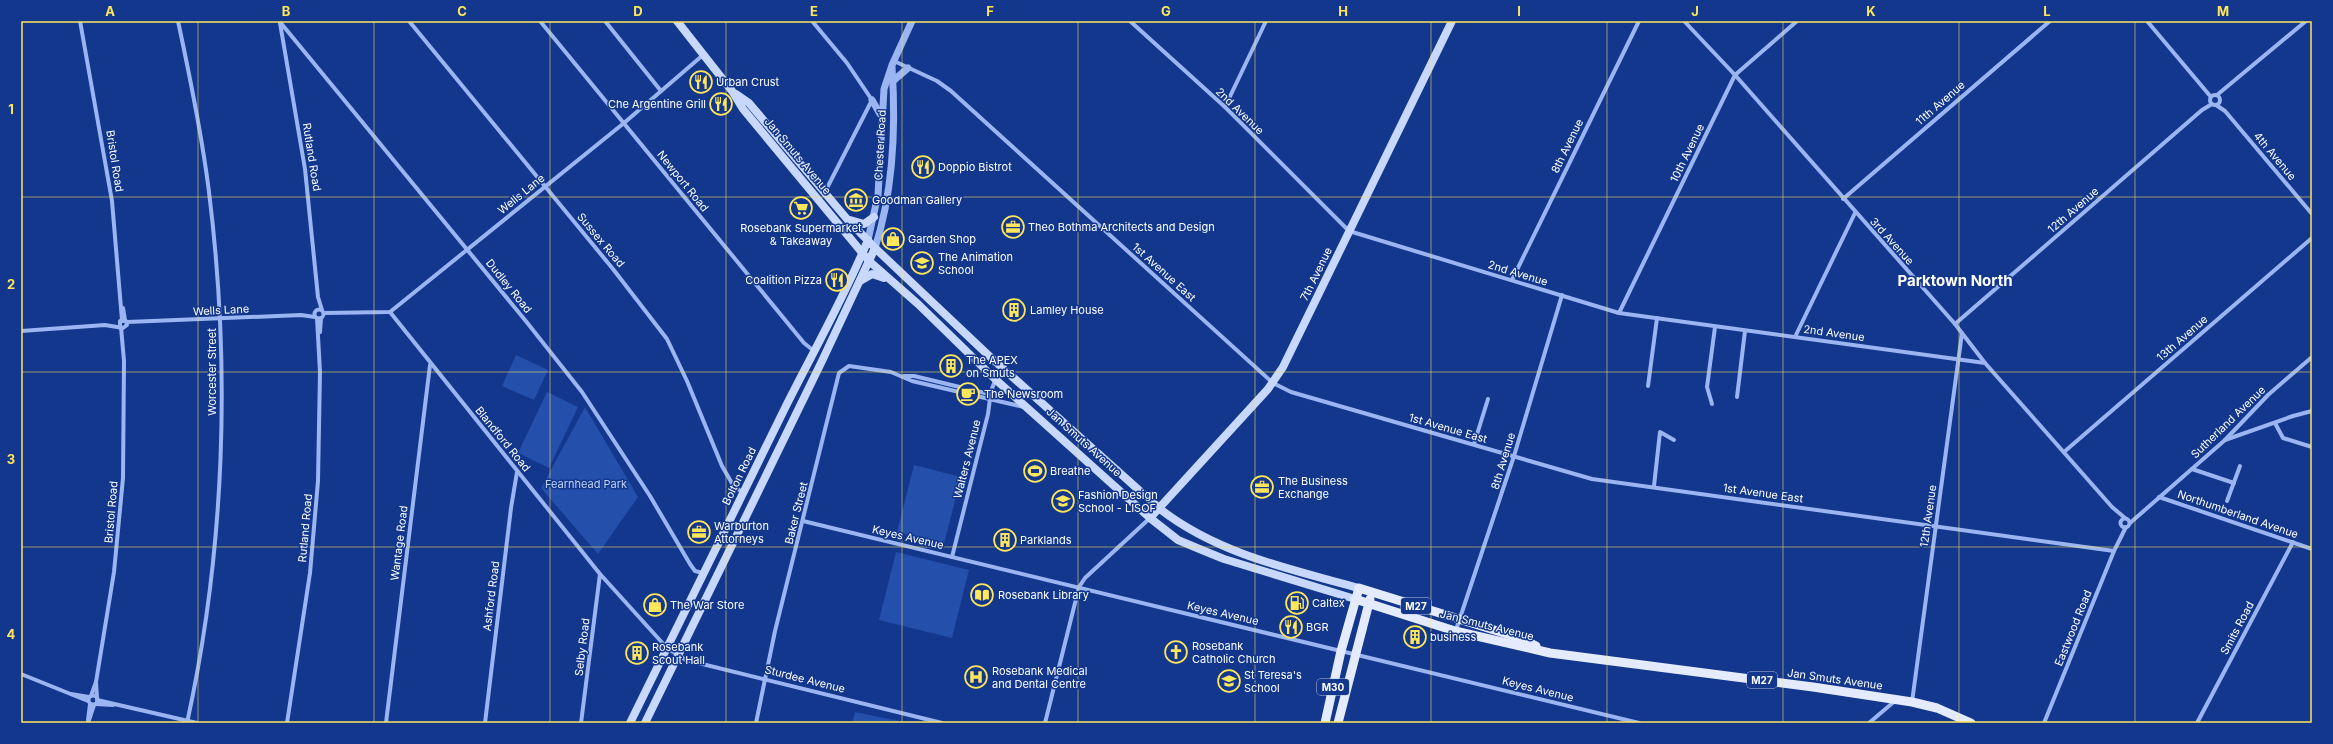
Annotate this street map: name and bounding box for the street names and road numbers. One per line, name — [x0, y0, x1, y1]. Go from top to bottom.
street label: 11th Avenue — [1912, 78, 1968, 128]
street label: 2nd Avenue — [1213, 85, 1267, 137]
street label: Chester Road — [871, 109, 889, 181]
street label: Jan Smuts Avenue — [762, 115, 834, 197]
street label: 8th Avenue — [1548, 117, 1586, 175]
street label: 10th Avenue — [1667, 121, 1707, 185]
street label: Rutland Road — [300, 122, 324, 192]
street label: Bristol Road — [103, 129, 127, 193]
street label: 4th Avenue — [2251, 129, 2299, 183]
street label: Newport Road — [654, 148, 712, 214]
street label: Wells Lane — [495, 171, 547, 217]
street label: 12th Avenue — [2045, 184, 2101, 236]
street label: Sussex Road — [574, 210, 628, 270]
street label: 3rd Avenue — [1867, 214, 1917, 268]
street label: 1st Avenue East — [1129, 240, 1199, 305]
street label: 7th Avenue — [1297, 245, 1335, 303]
street label: Dudley Road — [483, 256, 535, 316]
street label: 2nd Avenue — [1486, 257, 1550, 289]
street label: Wells Lane — [193, 302, 249, 318]
street label: 13th Avenue — [2154, 312, 2210, 364]
street label: 2nd Avenue — [1802, 322, 1866, 344]
street label: Worcester Street — [205, 328, 219, 416]
street label: Sutherland Avenue — [2188, 383, 2268, 461]
street label: Blandford Road — [472, 404, 534, 474]
street label: Jan Smuts Avenue — [1044, 405, 1124, 479]
street label: 1st Avenue East — [1407, 410, 1489, 446]
street label: Walters Avenue — [950, 418, 984, 500]
street label: 8th Avenue — [1488, 431, 1518, 491]
street label: Bolton Road — [719, 445, 759, 507]
street label: Bristol Road — [101, 480, 121, 544]
street label: Baker Street — [781, 480, 811, 546]
street label: 1st Avenue East — [1722, 480, 1804, 506]
street label: 12th Avenue — [1917, 484, 1939, 548]
street label: Northumberland Avenue — [2176, 487, 2300, 541]
street label: Rutland Road — [295, 493, 315, 563]
street label: Wantage Road — [387, 505, 411, 581]
street label: Keyes Avenue — [871, 522, 945, 552]
street label: Ashford Road — [480, 560, 502, 632]
street label: Eastwood Road — [2051, 588, 2095, 668]
street label: Keyes Avenue — [1186, 598, 1260, 628]
road number: M27 — [1401, 598, 1431, 614]
street label: Smits Road — [2217, 599, 2257, 657]
street label: Jan Smuts Avenue — [1439, 607, 1535, 643]
street label: Selby Road — [571, 617, 593, 677]
street label: Sturdee Avenue — [763, 662, 847, 696]
street label: Jan Smuts Avenue — [1786, 665, 1884, 693]
road number: M27 — [1747, 672, 1777, 688]
street label: Keyes Avenue — [1501, 673, 1575, 705]
road number: M30 — [1317, 679, 1349, 695]

